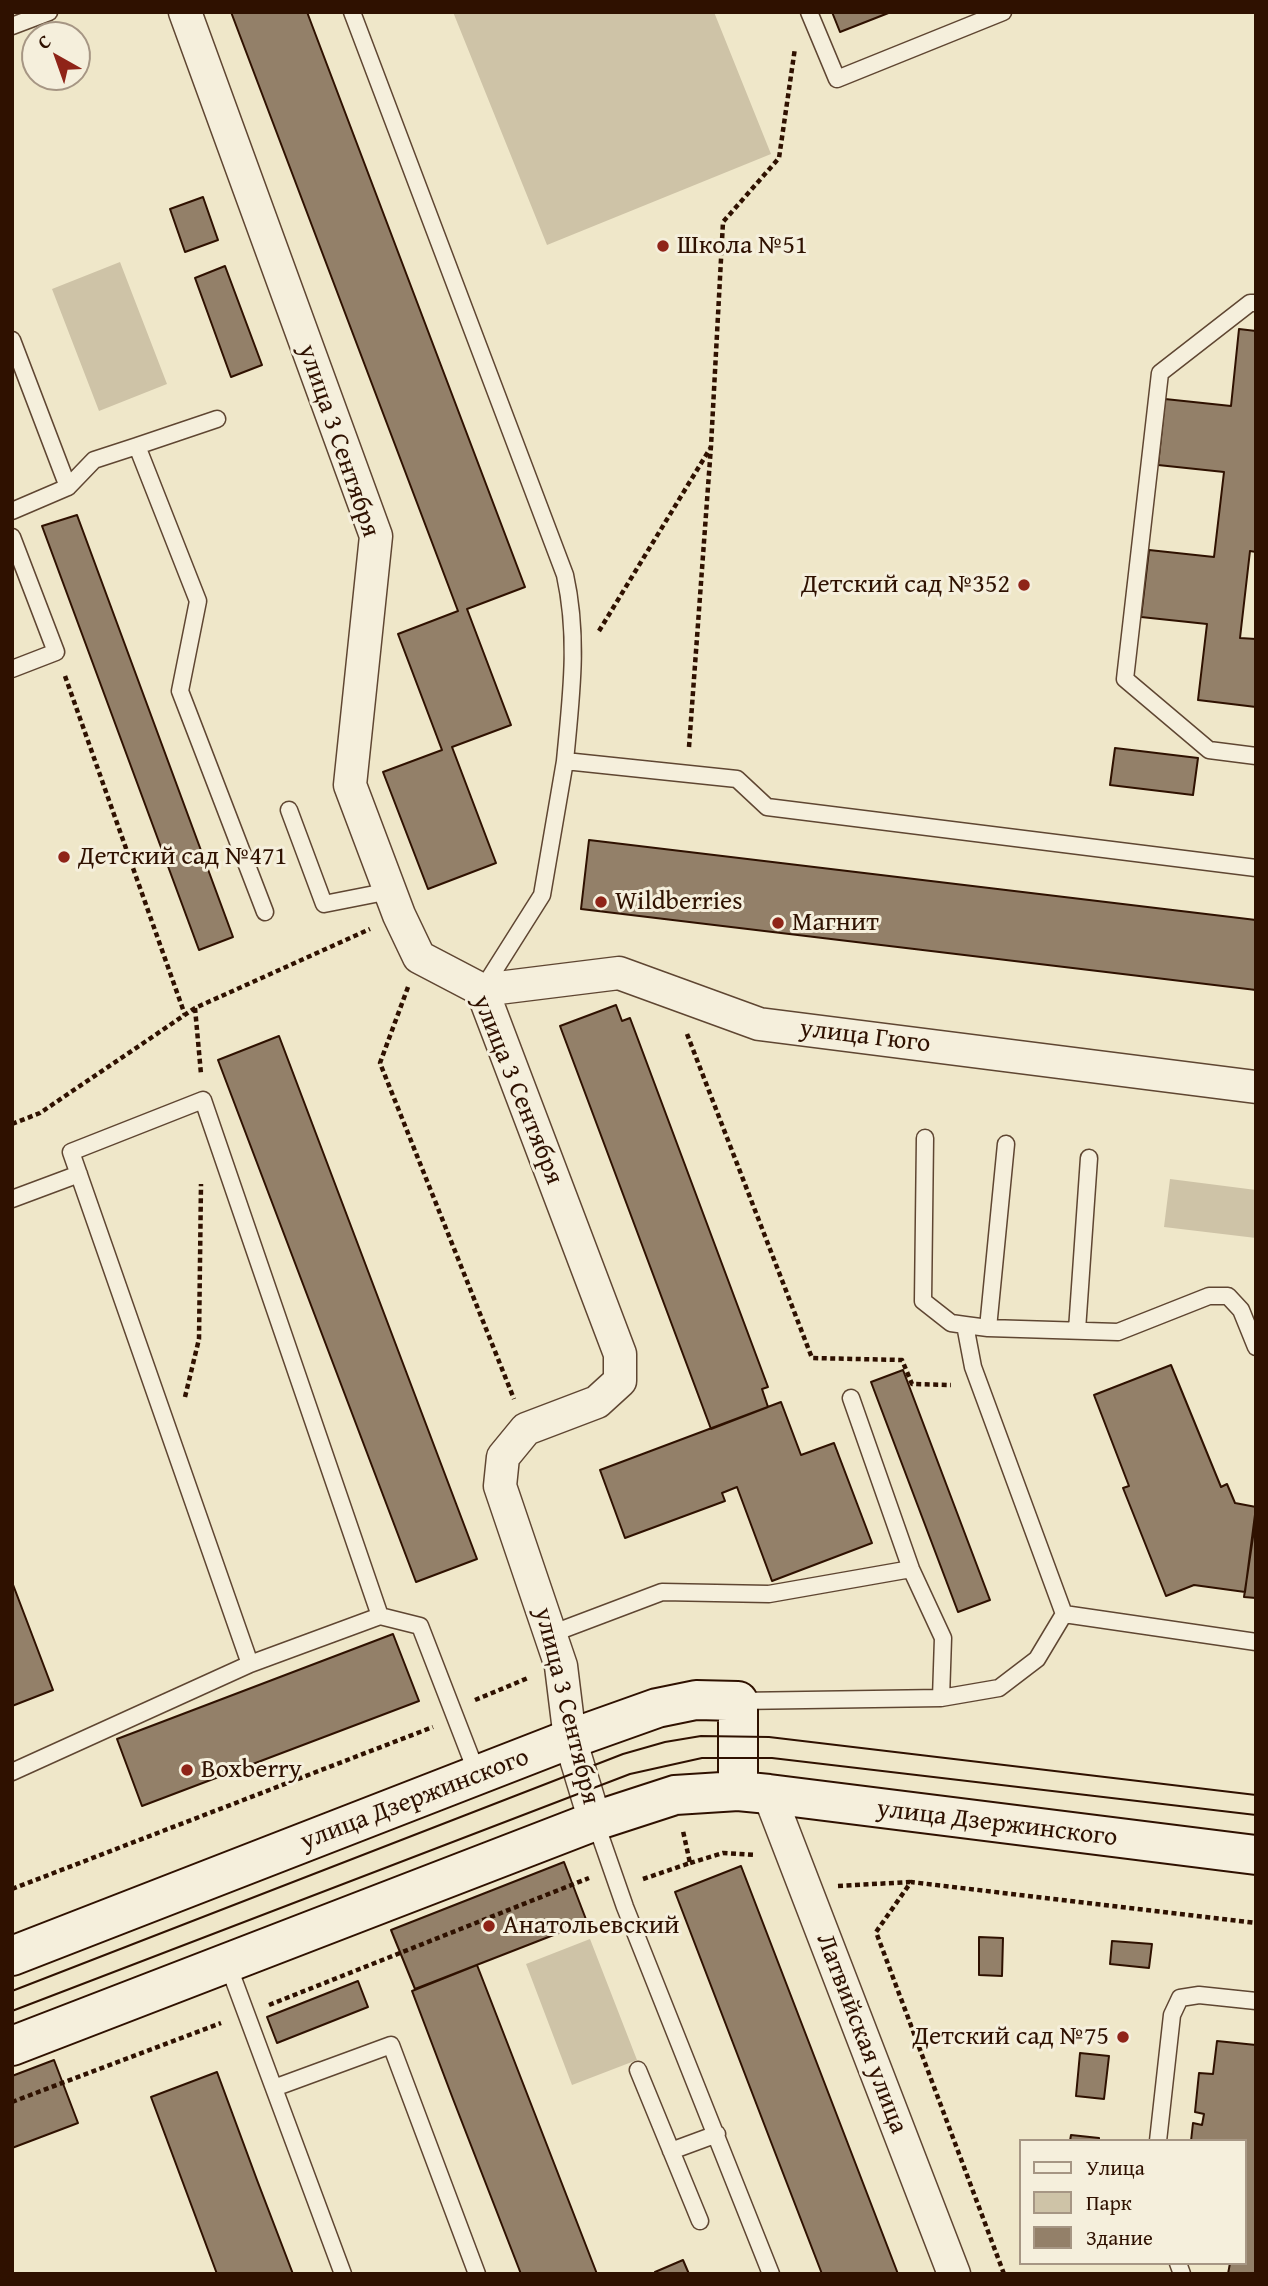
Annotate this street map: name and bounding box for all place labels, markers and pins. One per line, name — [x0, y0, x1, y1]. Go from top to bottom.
place label: Школа №51 — [677, 230, 808, 262]
marker: Школа №51 — [655, 238, 671, 254]
place label: Детский сад №352 — [801, 569, 1010, 601]
marker: Детский сад №352 — [1016, 577, 1032, 593]
place label: Детский сад №471 — [78, 841, 287, 873]
marker: Детский сад №471 — [56, 849, 72, 865]
place label: Wildberries — [615, 886, 742, 918]
marker: Wildberries — [593, 894, 609, 910]
place label: Магнит — [792, 907, 879, 939]
marker: Магнит — [770, 915, 786, 931]
place label: Boxberry — [201, 1754, 302, 1786]
marker: Boxberry — [179, 1762, 195, 1778]
place label: Анатольевский — [503, 1910, 680, 1942]
marker: Анатольевский — [481, 1918, 497, 1934]
place label: Детский сад №75 — [912, 2021, 1109, 2053]
marker: Детский сад №75 — [1115, 2029, 1131, 2045]

